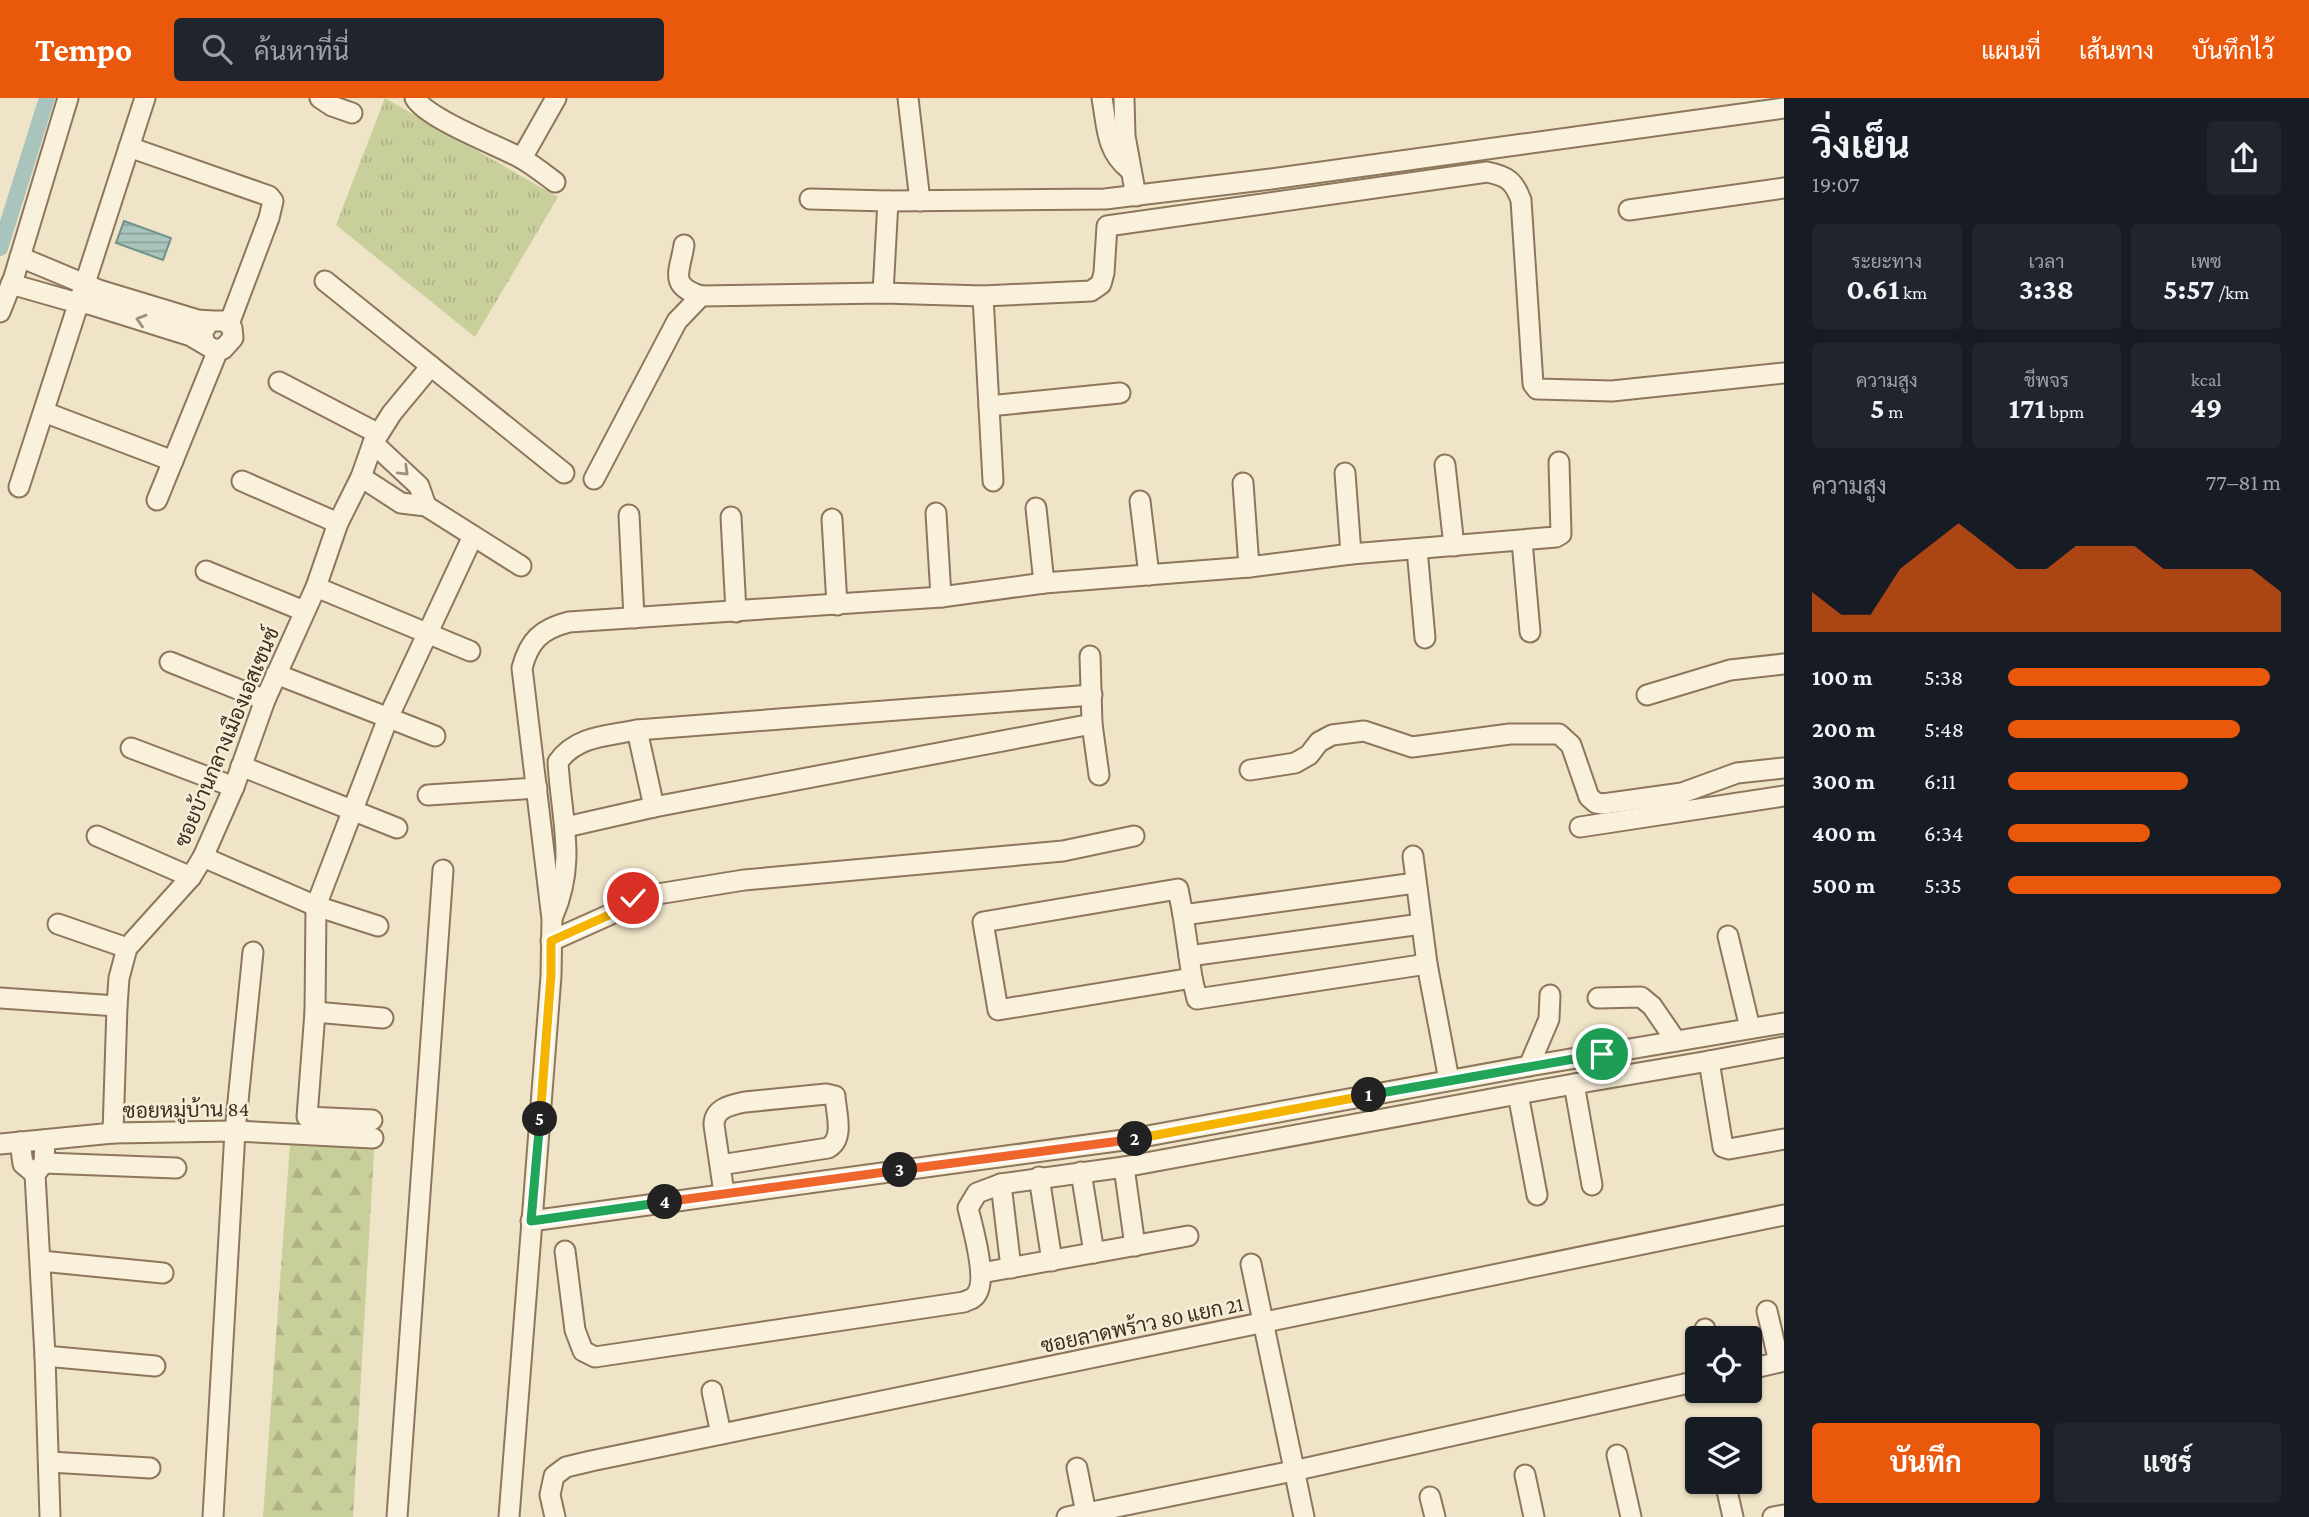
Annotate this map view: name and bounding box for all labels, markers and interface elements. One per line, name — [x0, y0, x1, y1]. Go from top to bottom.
search box — [174, 18, 664, 81]
icon: search — [198, 30, 236, 68]
text: Tempo — [35, 31, 132, 68]
text: ค้นหาที่นี่ — [254, 37, 349, 66]
text: แผนที่ — [1981, 37, 2041, 64]
text: เส้นทาง — [2079, 37, 2154, 64]
text: บันทึกไว้ — [2192, 37, 2274, 64]
button: share — [2207, 121, 2281, 195]
text: วิ่งเย็น — [1812, 124, 1910, 166]
text: 19:07 — [1812, 171, 1860, 197]
text: ระยะทาง — [1851, 251, 1922, 272]
text: เวลา — [2029, 251, 2064, 272]
text: เพซ — [2191, 251, 2222, 272]
text: 0.61 — [1846, 272, 1899, 305]
text: 3:38 — [2019, 272, 2074, 305]
text: 5:57 — [2163, 272, 2215, 305]
text: km — [1899, 282, 1927, 303]
text: /km — [2215, 282, 2249, 303]
one-way arrow — [135, 313, 147, 328]
text: kcal — [2191, 369, 2221, 390]
text: ความสูง — [1856, 370, 1918, 391]
text: ชีพจร — [2024, 370, 2069, 391]
text: 49 — [2190, 390, 2222, 423]
text: 5 — [1870, 391, 1885, 424]
text: 171 — [2009, 391, 2046, 424]
text: m — [1885, 401, 1904, 422]
text: bpm — [2046, 401, 2084, 422]
one-way arrow — [396, 462, 409, 475]
text: 77–81 m — [2206, 469, 2281, 495]
text: ความสูง — [1812, 473, 1887, 499]
street label: ซอยบ้านกลางเมืองเอสเซนซ์ — [168, 623, 284, 851]
text: 100 m — [1812, 664, 1872, 690]
text: 5:38 — [1924, 664, 1963, 690]
text: 200 m — [1812, 716, 1876, 742]
text: 5:48 — [1924, 716, 1964, 742]
text: 300 m — [1812, 768, 1875, 794]
text: 6:11 — [1924, 768, 1956, 794]
text: 400 m — [1812, 820, 1876, 846]
text: 6:34 — [1924, 820, 1964, 846]
pin — [603, 868, 663, 928]
text: 500 m — [1812, 872, 1875, 898]
text: 5:35 — [1924, 872, 1962, 898]
icon: check — [614, 879, 652, 917]
pin — [1572, 1024, 1632, 1084]
icon: arrive — [1583, 1035, 1621, 1073]
pin: 1 — [1352, 1077, 1386, 1112]
text: 1 — [1365, 1084, 1372, 1105]
street label: ซอยหมู่บ้าน 84 — [122, 1097, 250, 1126]
pin: 5 — [522, 1102, 558, 1136]
text: 5 — [535, 1108, 544, 1129]
pin: 2 — [1118, 1122, 1152, 1156]
text: 2 — [1130, 1128, 1139, 1149]
pin: 3 — [883, 1152, 918, 1188]
text: 3 — [895, 1159, 904, 1180]
pin: 4 — [648, 1184, 682, 1220]
text: 4 — [659, 1191, 670, 1212]
street label: ซอยลาดพร้าว 80 แยก 21 — [1038, 1292, 1246, 1358]
map controls — [1685, 1326, 1762, 1494]
button: locate — [1685, 1326, 1762, 1403]
button: layers — [1685, 1417, 1762, 1494]
button: บันทึก — [1812, 1423, 2040, 1503]
button: แชร์ — [2054, 1423, 2281, 1503]

